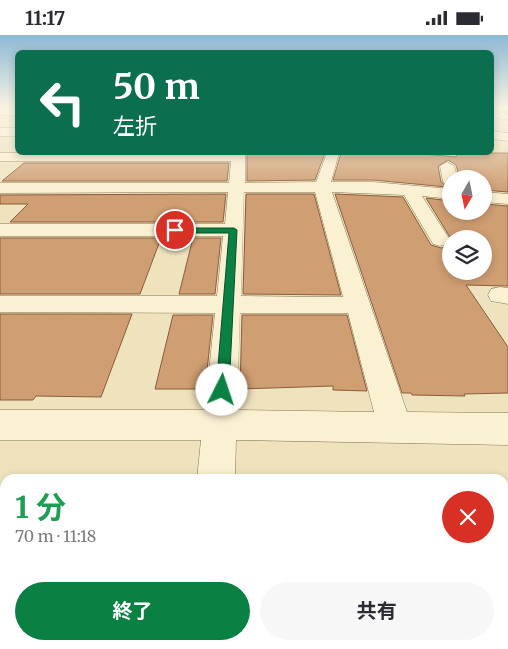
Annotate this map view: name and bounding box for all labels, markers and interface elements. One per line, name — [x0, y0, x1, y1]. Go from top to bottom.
text: 11:17 — [25, 6, 65, 30]
text: 50 m — [113, 65, 200, 109]
icon: left — [30, 70, 95, 135]
text: 左折 — [113, 112, 157, 140]
north arrow — [442, 170, 492, 220]
map controls — [442, 170, 492, 280]
pin — [154, 209, 196, 251]
icon: arrive — [161, 216, 189, 244]
button: layers — [442, 230, 492, 280]
position arrow — [195, 363, 247, 415]
text: 1 分 — [15, 488, 66, 526]
button: close — [442, 491, 494, 543]
text: 70 m · 11:18 — [15, 526, 96, 546]
button: 終了 — [15, 582, 250, 640]
button: 共有 — [260, 582, 494, 640]

